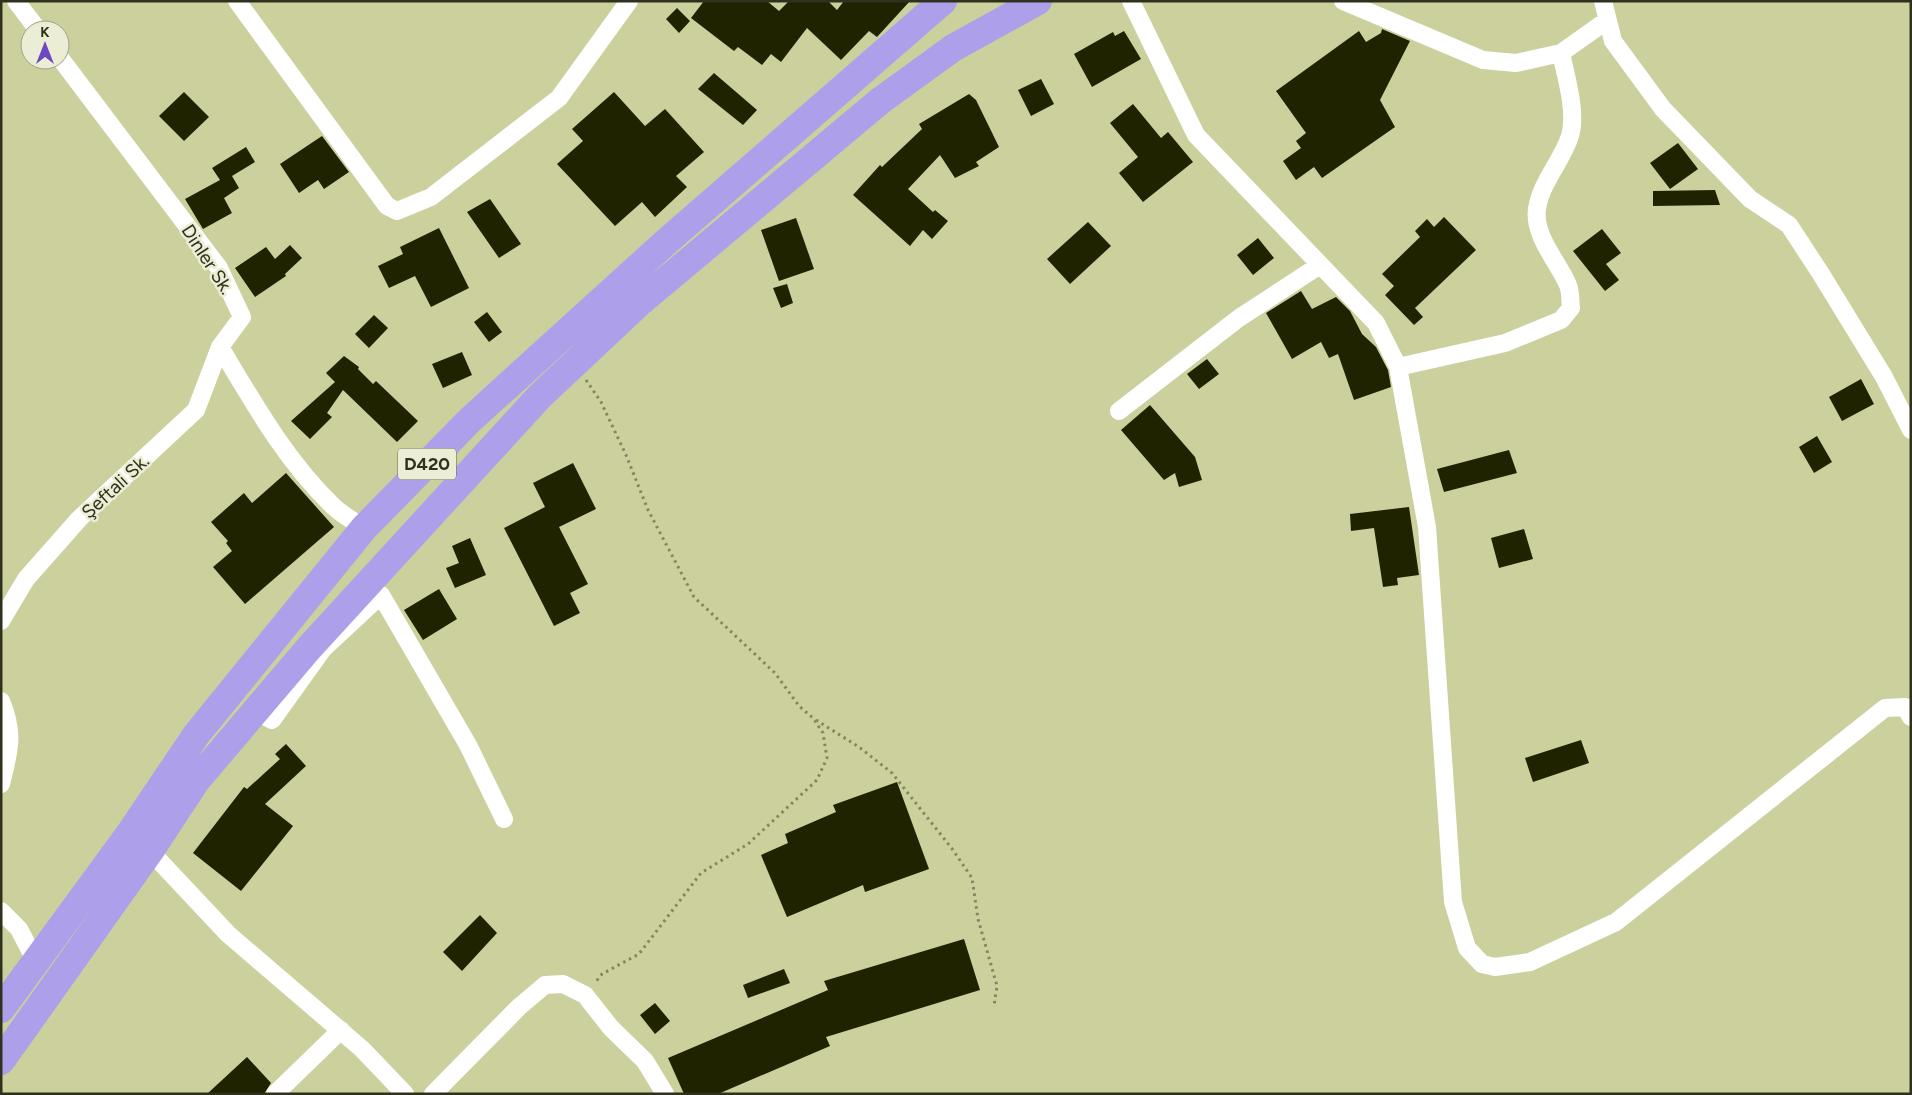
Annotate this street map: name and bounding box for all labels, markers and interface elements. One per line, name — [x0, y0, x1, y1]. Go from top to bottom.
north arrow — [20, 20, 70, 70]
text: K — [40, 24, 50, 41]
street label: Dinler Sk. — [177, 220, 239, 299]
road number: D420 — [398, 448, 456, 479]
street label: Şeftali Sk. — [77, 449, 154, 523]

